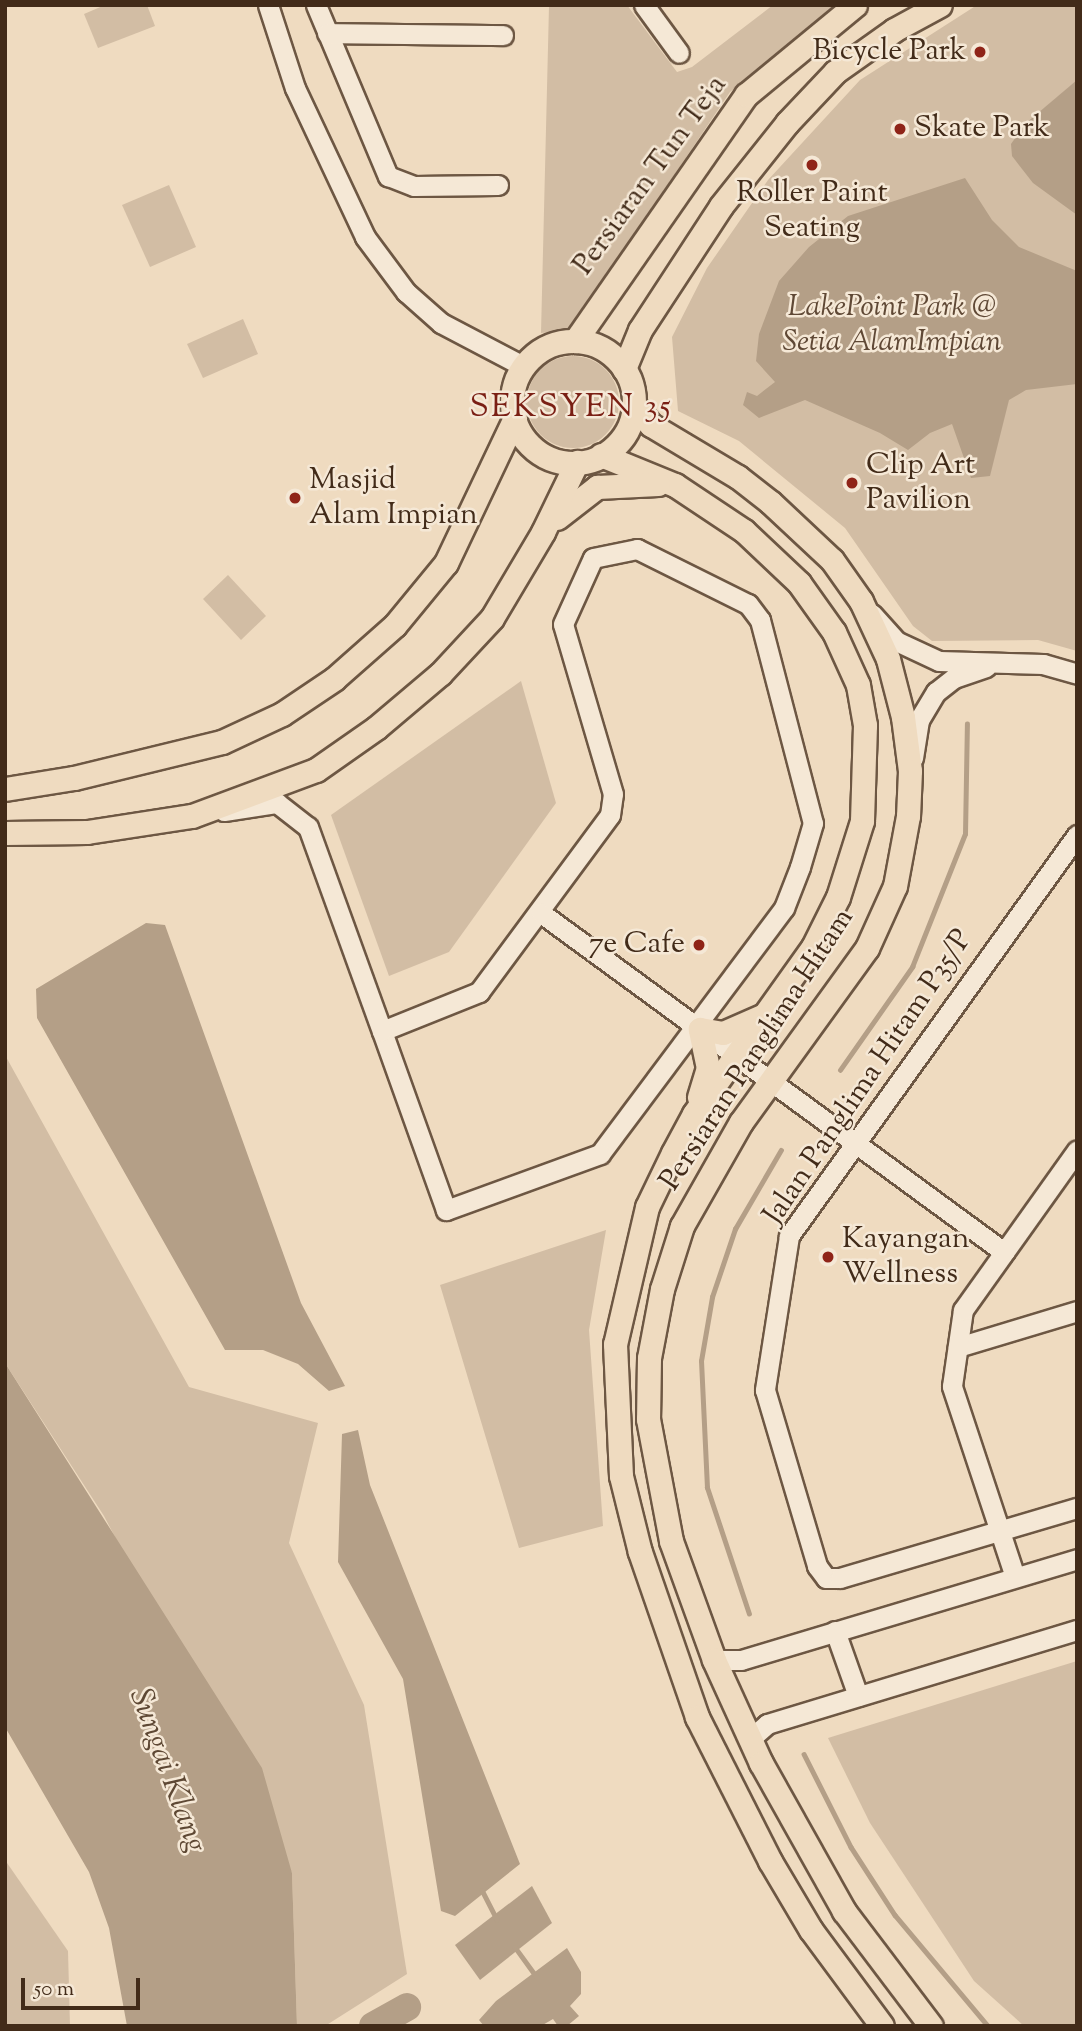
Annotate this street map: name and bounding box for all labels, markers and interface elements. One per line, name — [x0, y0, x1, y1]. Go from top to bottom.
place label: Bicycle Park — [812, 34, 966, 70]
marker: Bicycle Park — [972, 44, 988, 60]
street label: Persiaran Tun Teja — [566, 69, 736, 283]
place label: Skate Park — [914, 111, 1050, 147]
marker: Skate Park — [892, 121, 908, 137]
marker: Roller Paint Seating — [804, 157, 820, 173]
place label: Roller Paint Seating — [736, 176, 888, 246]
park label: LakePoint Park @ Setia AlamImpian — [783, 290, 1001, 360]
district label: SEKSYEN 35 — [470, 389, 672, 429]
place label: Clip Art Pavilion — [866, 448, 975, 518]
place label: Masjid Alam Impian — [309, 463, 478, 534]
marker: Clip Art Pavilion — [844, 475, 860, 491]
marker: Masjid Alam Impian — [287, 490, 303, 506]
street label: Persiaran Panglima Hitam — [653, 902, 863, 1198]
street label: Jalan Panglima Hitam P35/P — [757, 924, 981, 1232]
place label: 7e Cafe — [589, 927, 685, 963]
marker: 7e Cafe — [691, 937, 707, 953]
place label: Kayangan Wellness — [842, 1222, 970, 1292]
marker: Kayangan Wellness — [820, 1249, 836, 1265]
water label: Sungai Klang — [120, 1684, 214, 1858]
scale bar — [24, 1965, 144, 2009]
text: 50 m — [34, 1975, 74, 2005]

